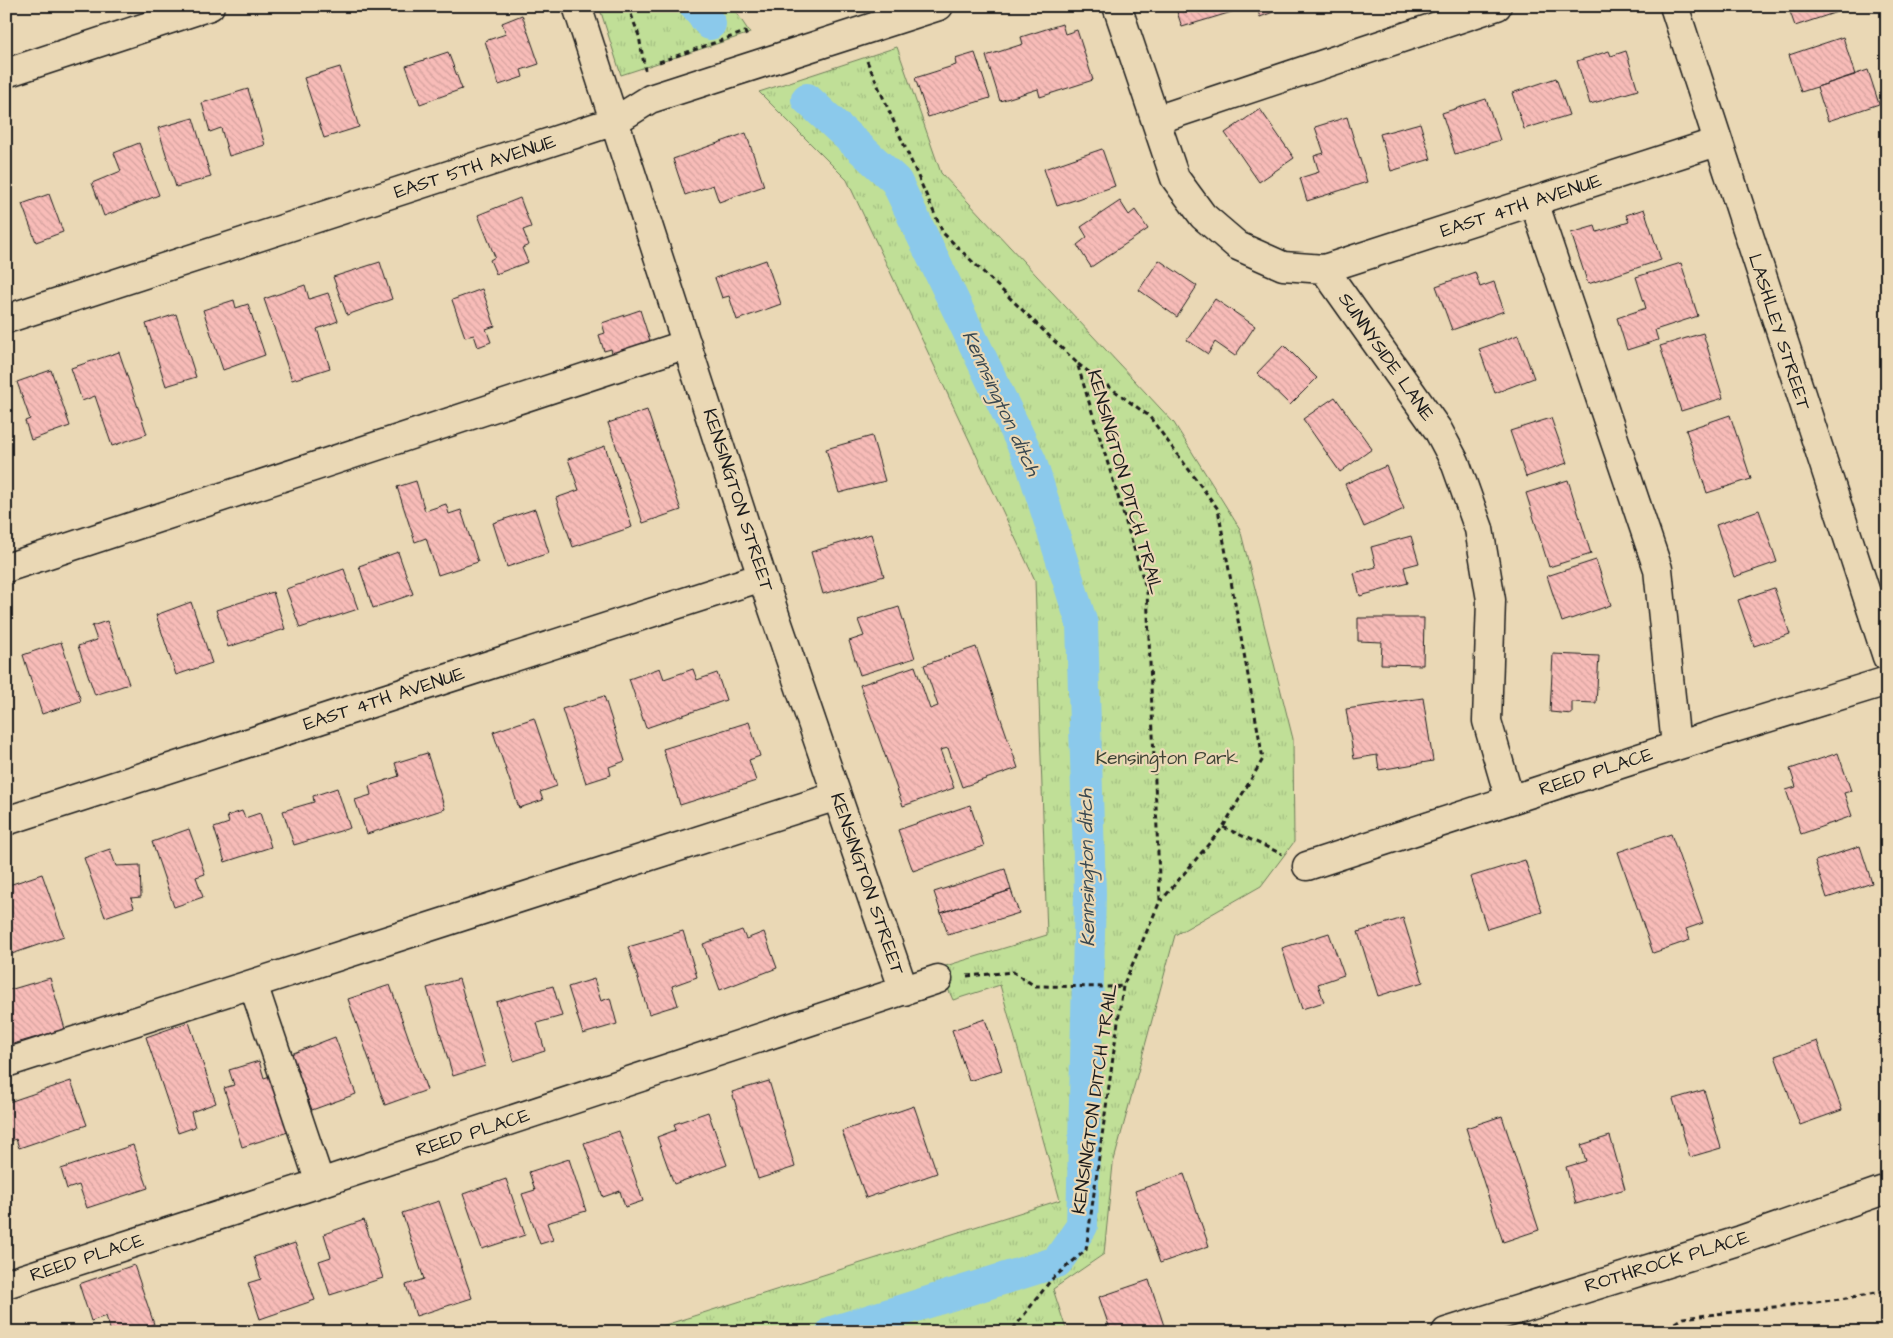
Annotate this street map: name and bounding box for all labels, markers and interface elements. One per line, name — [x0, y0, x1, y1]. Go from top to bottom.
street label: EAST 5TH AVENUE — [391, 128, 559, 206]
street label: EAST 4TH AVENUE — [1437, 167, 1605, 245]
street label: LASHLEY STREET — [1741, 250, 1817, 414]
street label: SUNNYSIDE LANE — [1331, 287, 1441, 427]
water label: Kennsington ditch — [954, 326, 1047, 482]
street label: KENSINGTON DITCH TRAIL — [1080, 367, 1170, 597]
street label: KENSINGTON STREET — [696, 405, 780, 595]
street label: EAST 4TH AVENUE — [300, 660, 468, 738]
street label: REED PLACE — [1536, 741, 1656, 803]
park label: Kensington Park — [1096, 745, 1239, 773]
water label: Kennsington ditch — [1072, 788, 1103, 947]
street label: KENSINGTON STREET — [823, 789, 911, 979]
street label: KENSINGTON DITCH TRAIL — [1065, 982, 1125, 1216]
street label: REED PLACE — [413, 1102, 533, 1164]
street label: ROTHROCK PLACE — [1581, 1224, 1753, 1300]
street label: REED PLACE — [27, 1227, 147, 1289]

